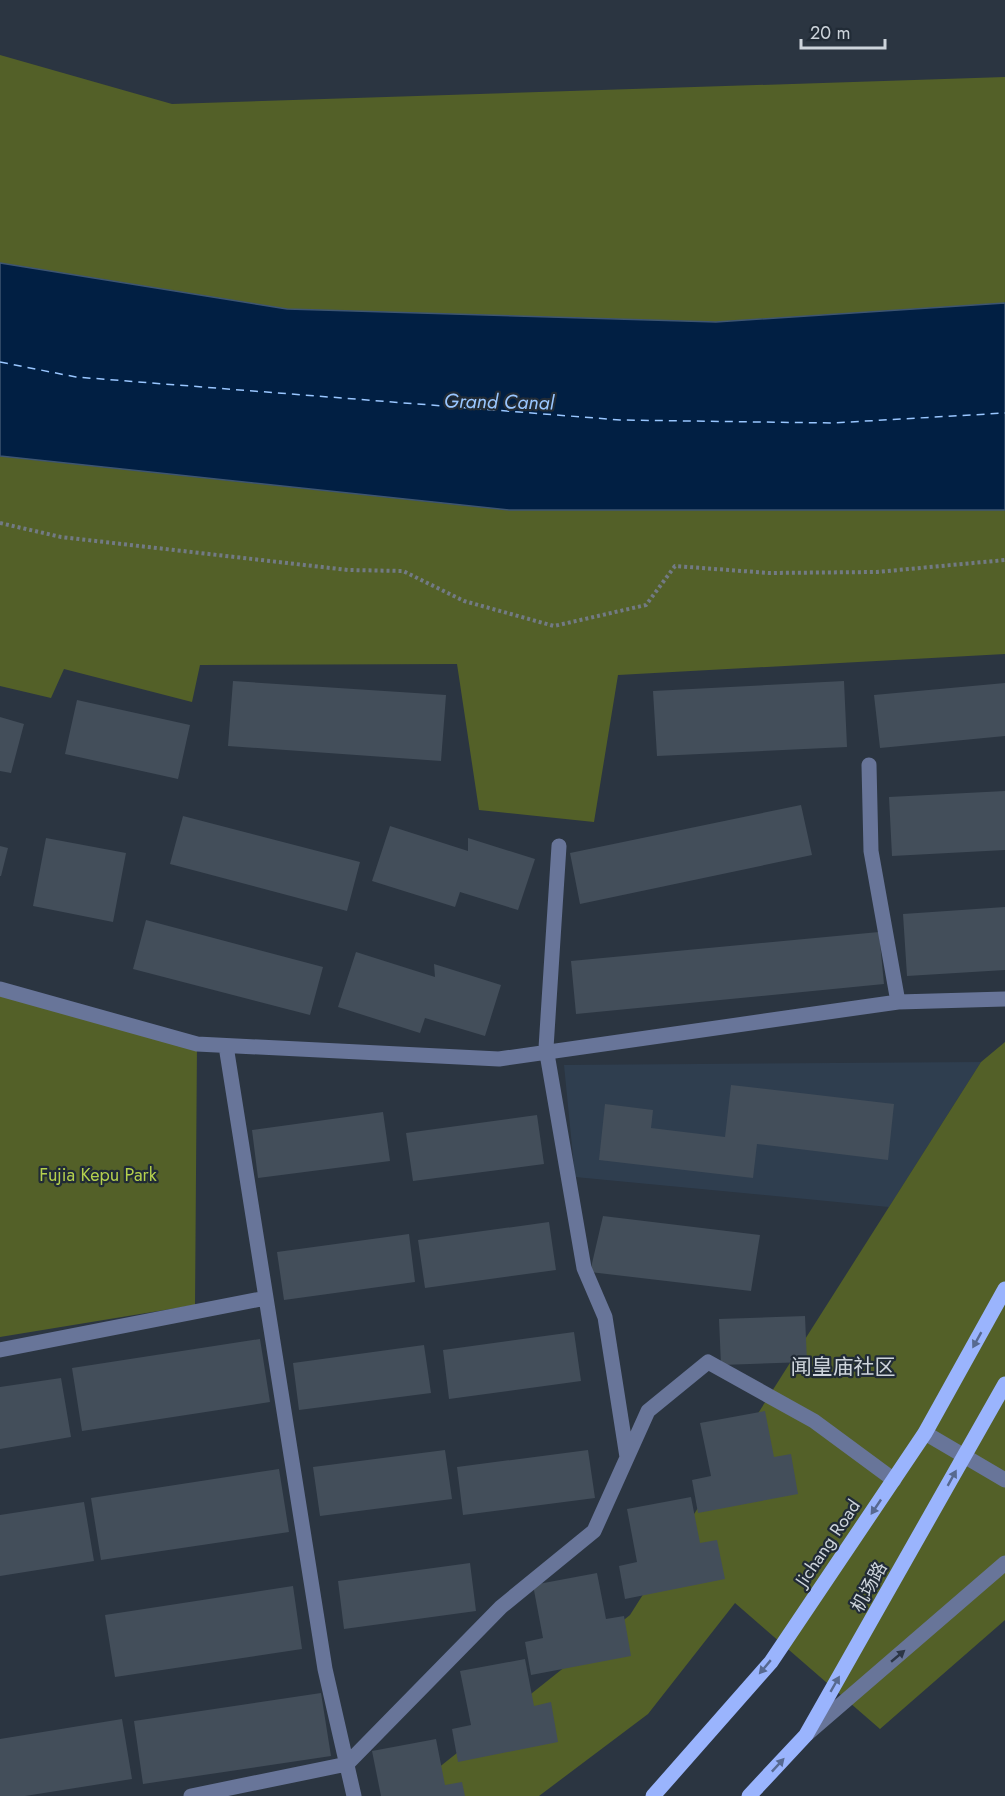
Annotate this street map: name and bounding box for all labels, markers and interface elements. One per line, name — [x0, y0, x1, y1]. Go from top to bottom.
scale bar — [801, 12, 885, 50]
text: 20 m — [810, 20, 850, 46]
water label: Grand Canal — [444, 387, 556, 417]
park label: Fujia Kepu Park — [39, 1162, 157, 1188]
one-way arrow — [972, 1332, 982, 1349]
district label: 闻皇庙社区 — [791, 1352, 896, 1382]
one-way arrow — [947, 1469, 957, 1486]
street label: Jichang Road — [788, 1494, 867, 1593]
one-way arrow — [871, 1499, 882, 1515]
street label: 机场路 — [845, 1557, 893, 1617]
one-way arrow — [890, 1650, 905, 1663]
one-way arrow — [759, 1659, 772, 1675]
one-way arrow — [830, 1675, 840, 1692]
one-way arrow — [771, 1758, 785, 1773]

